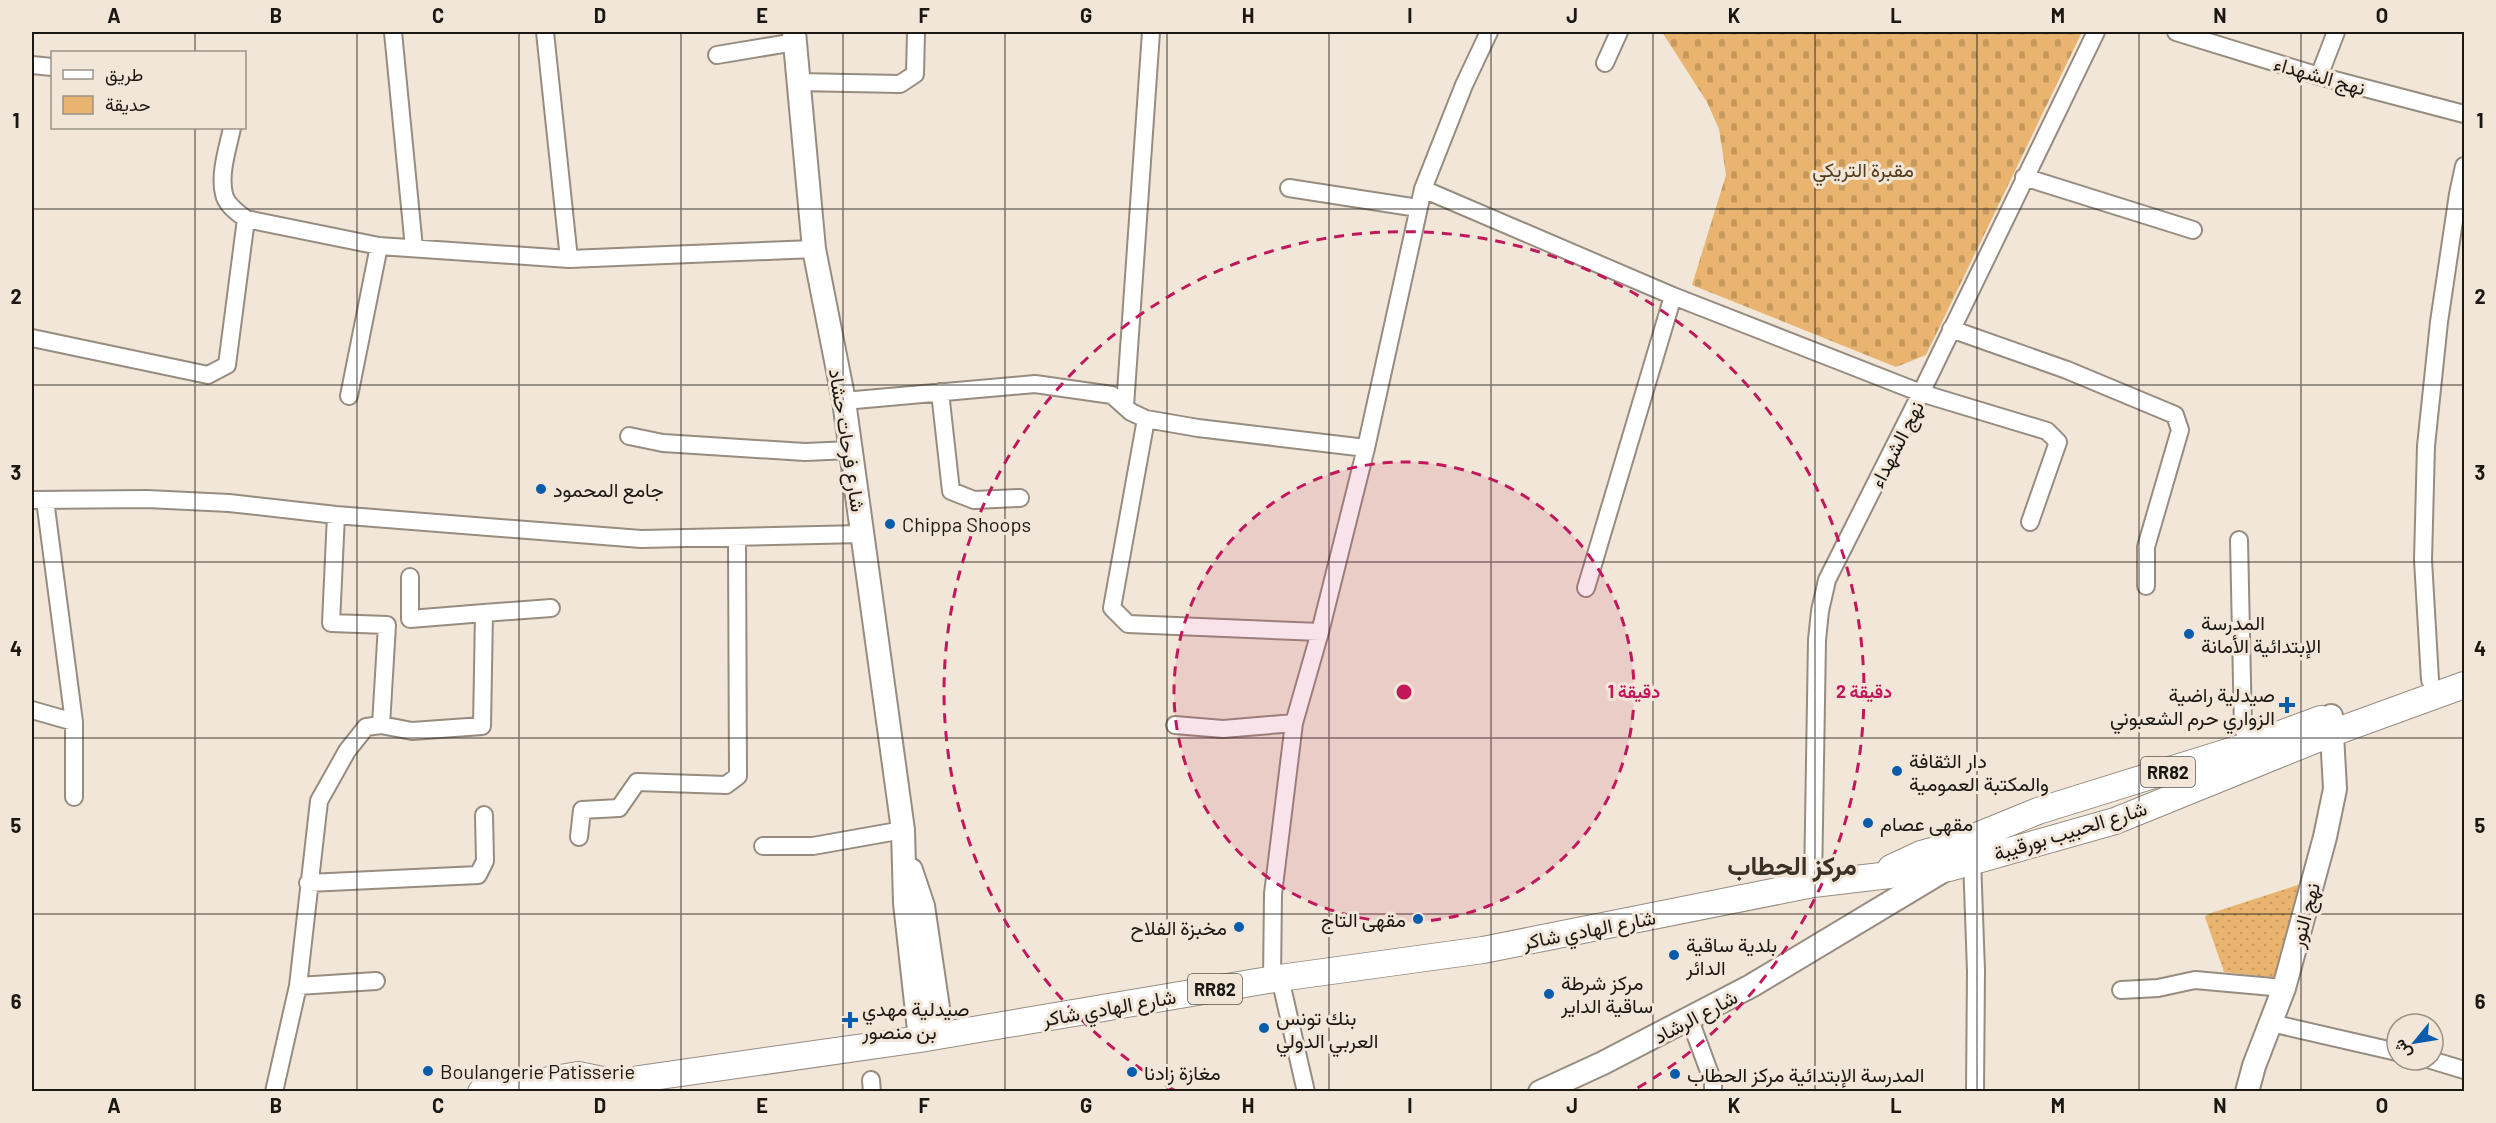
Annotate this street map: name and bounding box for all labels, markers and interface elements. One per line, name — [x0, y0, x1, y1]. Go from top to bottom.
text: A — [107, 3, 121, 27]
text: B — [270, 3, 282, 27]
text: C — [432, 3, 444, 27]
text: D — [594, 3, 606, 27]
text: E — [756, 3, 768, 27]
text: F — [918, 3, 930, 27]
text: G — [1080, 3, 1092, 27]
text: H — [1242, 3, 1254, 27]
text: I — [1407, 3, 1413, 27]
text: J — [1566, 3, 1578, 27]
text: K — [1728, 3, 1741, 27]
text: L — [1890, 3, 1902, 27]
text: M — [2051, 3, 2065, 27]
text: N — [2213, 3, 2227, 27]
text: O — [2376, 3, 2388, 27]
legend — [51, 51, 246, 129]
street label: نهج الشهداء — [2271, 51, 2369, 102]
text: طريق — [105, 63, 143, 86]
text: حديقة — [105, 93, 151, 115]
text: 1 — [12, 108, 20, 132]
text: 1 — [2476, 108, 2484, 132]
park label: مقبرة التريكي — [1812, 157, 1914, 187]
text: 2 — [10, 284, 22, 308]
text: 2 — [2474, 284, 2486, 308]
street label: شارع فرحات حشاد — [822, 367, 871, 514]
street label: نهج الشهداء — [1864, 397, 1931, 493]
text: 3 — [11, 460, 21, 484]
text: 3 — [2475, 460, 2485, 484]
place label: جامع المحمود — [553, 477, 664, 504]
marker: جامع المحمود — [534, 482, 548, 496]
place label: Chippa Shoops — [902, 512, 1031, 536]
marker: Chippa Shoops — [883, 517, 897, 531]
place label: المدرسة الإبتدائية الأمانة — [2201, 610, 2321, 659]
marker: المدرسة الإبتدائية الأمانة — [2182, 627, 2196, 641]
text: 4 — [10, 636, 22, 660]
text: 4 — [2474, 636, 2486, 660]
text: 1 دقيقة — [1608, 680, 1660, 703]
text: 2 دقيقة — [1836, 680, 1892, 703]
centre of rings — [1394, 682, 1414, 702]
place label: صيدلية راضية الزواري حرم الشعبوني — [2110, 682, 2275, 735]
marker: صيدلية راضية الزواري حرم الشعبوني — [2280, 698, 2294, 712]
place label: دار الثقافة والمكتبة العمومية — [1909, 748, 2049, 797]
road number: RR82 — [2141, 757, 2195, 787]
marker: دار الثقافة والمكتبة العمومية — [1890, 764, 1904, 778]
street label: شارع الحبيب بورقيبة — [1990, 795, 2150, 868]
place label: مقهى عصام — [1880, 811, 1973, 837]
text: 5 — [11, 813, 22, 837]
text: 5 — [2475, 813, 2486, 837]
marker: مقهى عصام — [1861, 816, 1875, 830]
district label: مركز الحطاب — [1727, 849, 1857, 882]
street label: نهج النور — [2284, 880, 2327, 952]
street label: شارع الهادي شاكر — [1519, 904, 1659, 960]
place label: مقهى التاج — [1321, 907, 1406, 934]
marker: مقهى التاج — [1411, 912, 1425, 926]
place label: مخبزة الفلاح — [1131, 915, 1227, 942]
marker: مخبزة الفلاح — [1232, 920, 1246, 934]
place label: بلدية ساقية الدائر — [1685, 932, 1777, 981]
marker: بلدية ساقية الدائر — [1667, 948, 1681, 962]
place label: مركز شرطة ساقية الداير — [1560, 970, 1653, 1019]
road number: RR82 — [1188, 974, 1242, 1004]
street label: شارع الهادي شاكر — [1039, 983, 1179, 1037]
street label: شارع الرشاد — [1649, 984, 1742, 1051]
marker: مركز شرطة ساقية الداير — [1542, 987, 1556, 1001]
text: 6 — [11, 989, 22, 1013]
text: 6 — [2475, 989, 2486, 1013]
place label: صيدلية مهدي بن منصور — [861, 996, 969, 1045]
place label: بنك تونس العربي الدولي — [1276, 1005, 1378, 1058]
north arrow — [2385, 1012, 2445, 1072]
marker: صيدلية مهدي بن منصور — [843, 1013, 857, 1027]
marker: بنك تونس العربي الدولي — [1257, 1021, 1271, 1035]
text: ش — [2389, 1036, 2415, 1063]
place label: Boulangerie Patisserie — [440, 1059, 635, 1083]
place label: مغازة زادنا — [1144, 1060, 1221, 1086]
place label: المدرسة الإبتدائية مركز الحطاب — [1687, 1062, 1924, 1088]
marker: Boulangerie Patisserie — [421, 1064, 435, 1078]
marker: مغازة زادنا — [1125, 1065, 1139, 1079]
marker: المدرسة الإبتدائية مركز الحطاب — [1668, 1067, 1682, 1081]
text: A — [107, 1093, 121, 1117]
text: B — [270, 1093, 282, 1117]
text: C — [432, 1093, 444, 1117]
text: D — [594, 1093, 606, 1117]
text: E — [756, 1093, 768, 1117]
text: F — [918, 1093, 930, 1117]
text: G — [1080, 1093, 1092, 1117]
text: H — [1242, 1093, 1254, 1117]
text: I — [1407, 1093, 1413, 1117]
text: J — [1566, 1093, 1578, 1117]
text: K — [1728, 1093, 1741, 1117]
text: L — [1890, 1093, 1902, 1117]
text: M — [2051, 1093, 2065, 1117]
text: N — [2213, 1093, 2227, 1117]
text: O — [2376, 1093, 2388, 1117]

